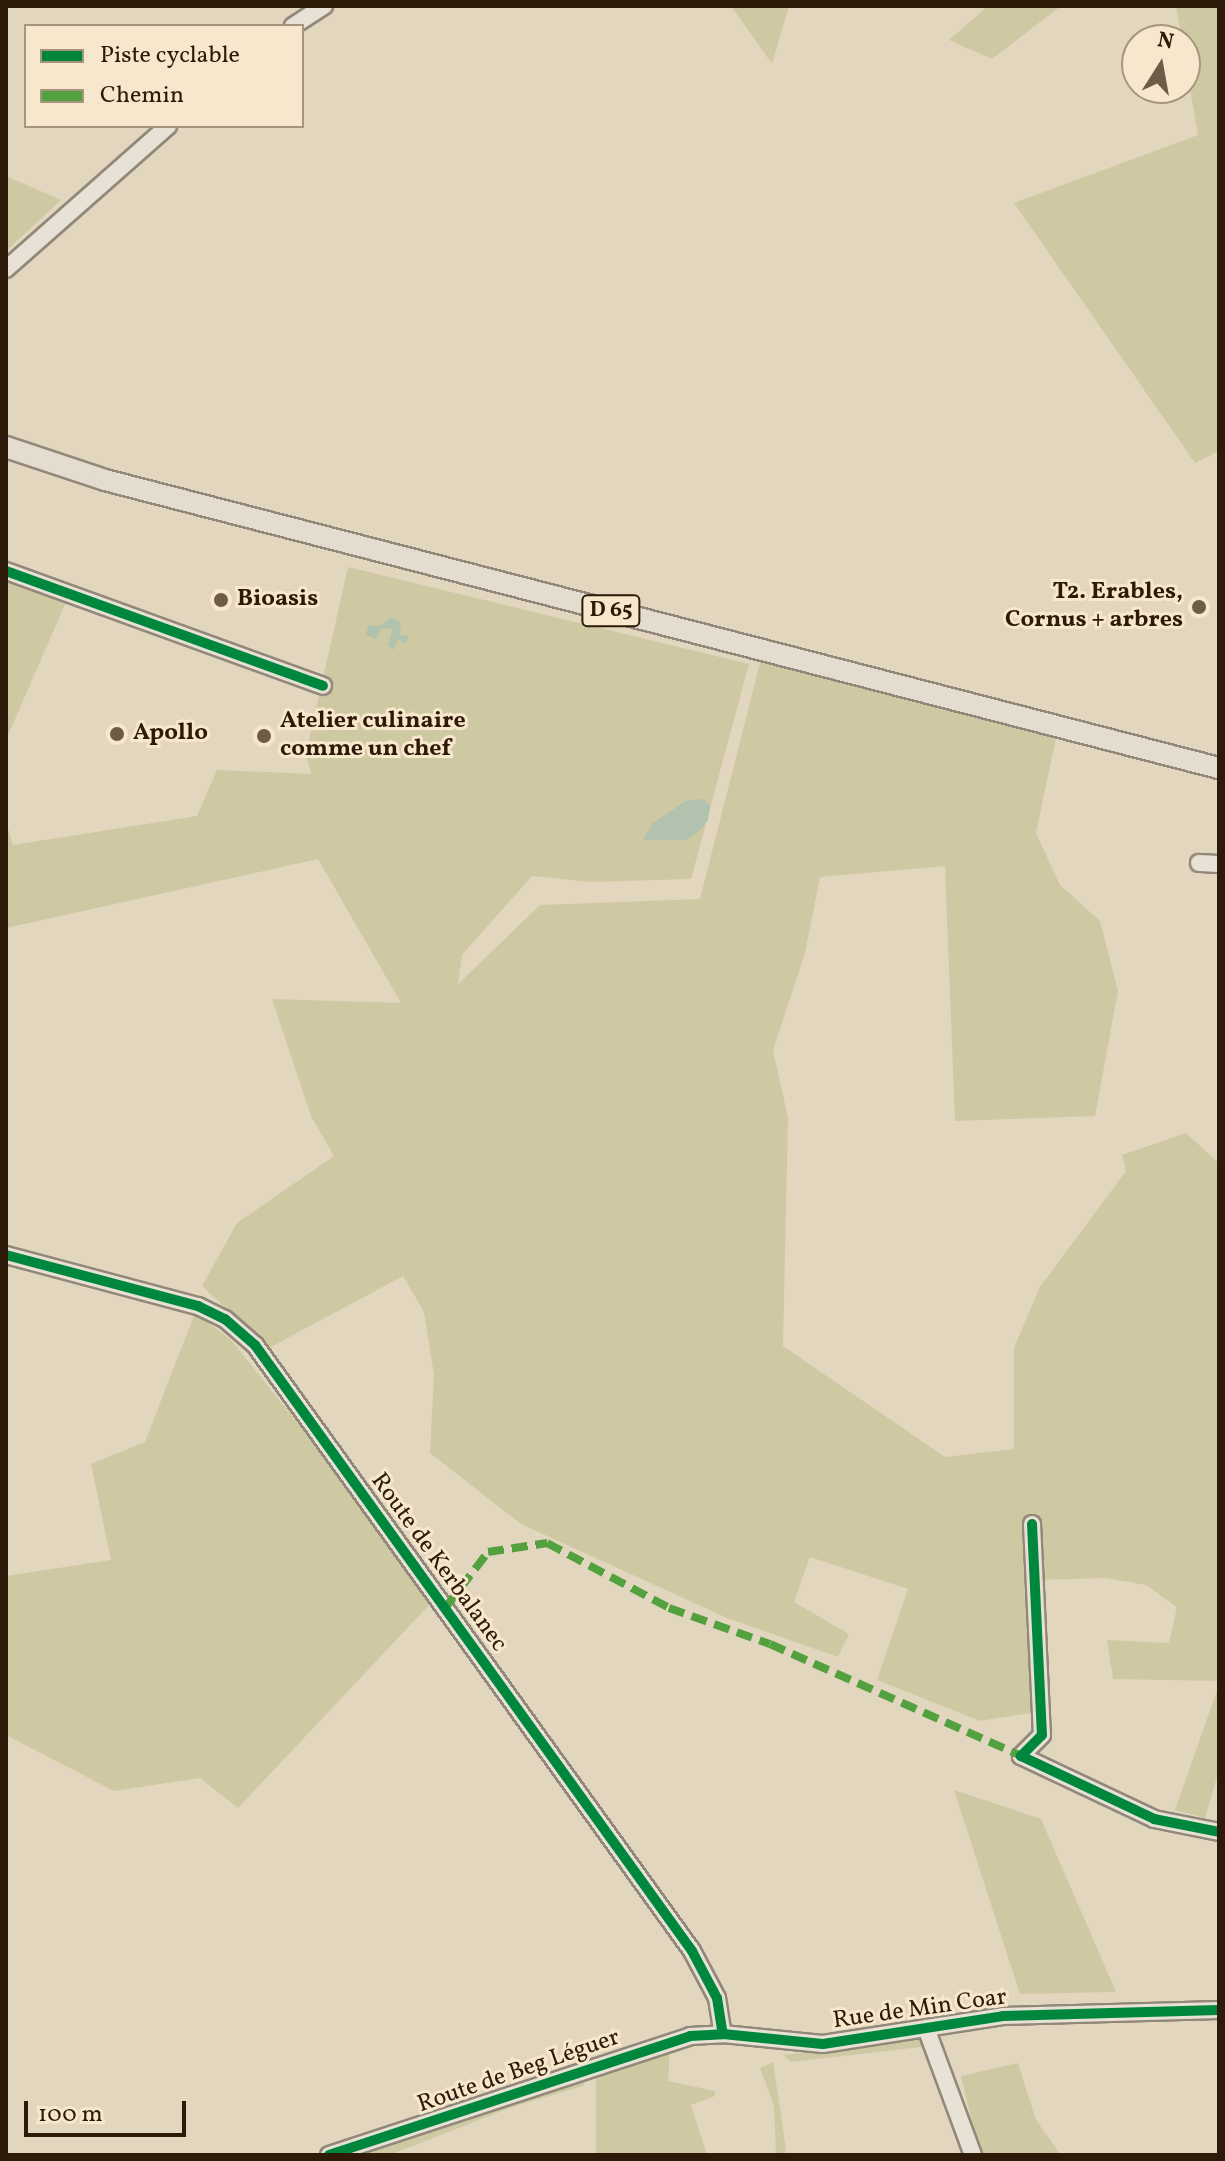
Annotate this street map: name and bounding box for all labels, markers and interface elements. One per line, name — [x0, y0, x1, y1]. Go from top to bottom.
legend — [24, 24, 304, 128]
north arrow — [1121, 24, 1201, 104]
text: N — [1154, 25, 1176, 59]
text: Piste cyclable — [100, 39, 240, 73]
text: Chemin — [100, 79, 184, 113]
place label: T2. Erables, Cornus + arbres — [1005, 579, 1183, 635]
place label: Bioasis — [237, 586, 318, 614]
marker: Bioasis — [212, 591, 230, 609]
road number: D 65 — [581, 593, 641, 629]
marker: T2. Erables, Cornus + arbres — [1190, 598, 1208, 616]
place label: Atelier culinaire comme un chef — [280, 708, 466, 764]
place label: Apollo — [133, 720, 208, 748]
marker: Apollo — [108, 725, 126, 743]
marker: Atelier culinaire comme un chef — [255, 727, 273, 745]
street label: Route de Kerbalanec — [364, 1468, 512, 1658]
street label: Rue de Min Coar — [831, 1984, 1009, 2036]
street label: Route de Beg Léguer — [414, 2024, 624, 2120]
scale bar — [28, 2085, 190, 2135]
text: 100 m — [38, 2098, 103, 2132]

